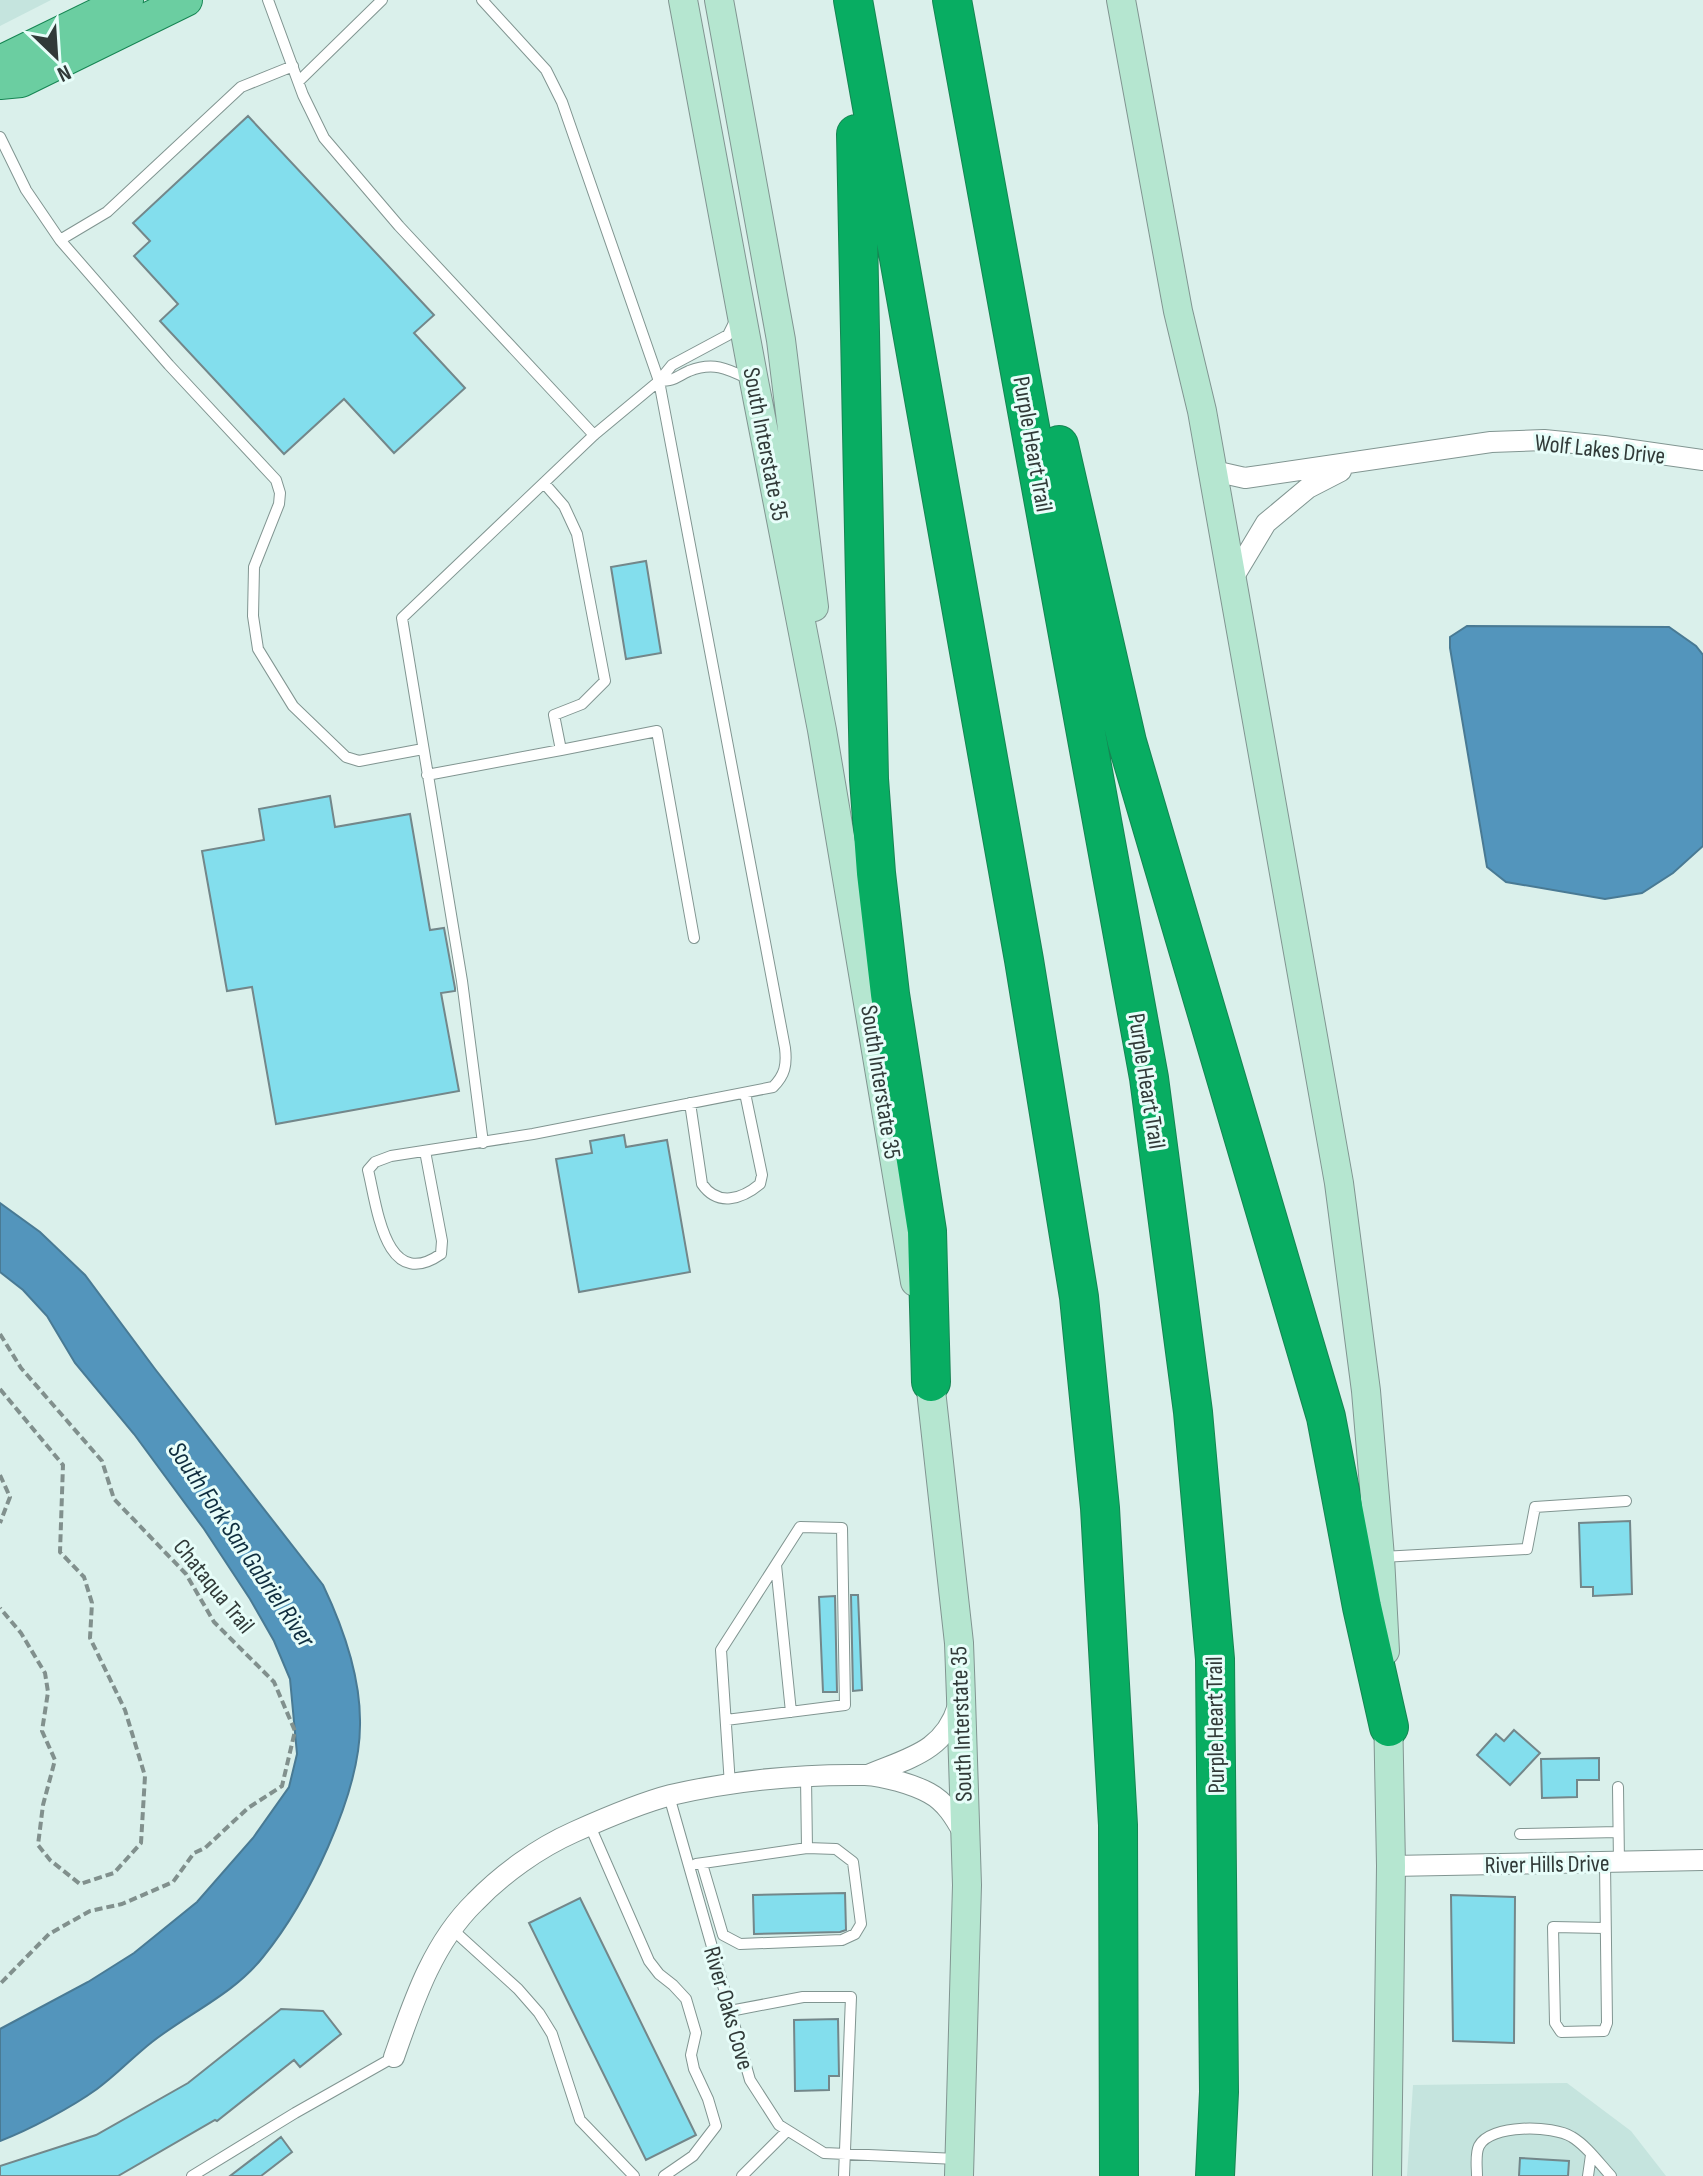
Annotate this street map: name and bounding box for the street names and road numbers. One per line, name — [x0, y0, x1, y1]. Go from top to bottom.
street label: South Interstate 35 — [736, 365, 795, 523]
street label: Purple Heart Trail — [1006, 374, 1059, 514]
street label: Wolf Lakes Drive — [1533, 428, 1667, 471]
street label: South Interstate 35 — [854, 1003, 907, 1161]
street label: Purple Heart Trail — [1121, 1011, 1172, 1151]
street label: Chataqua Trail — [167, 1533, 261, 1639]
street label: South Interstate 35 — [944, 1646, 979, 1802]
street label: Purple Heart Trail — [1200, 1656, 1231, 1794]
street label: River Hills Drive — [1484, 1849, 1610, 1880]
street label: River Oaks Cove — [697, 1943, 760, 2073]

